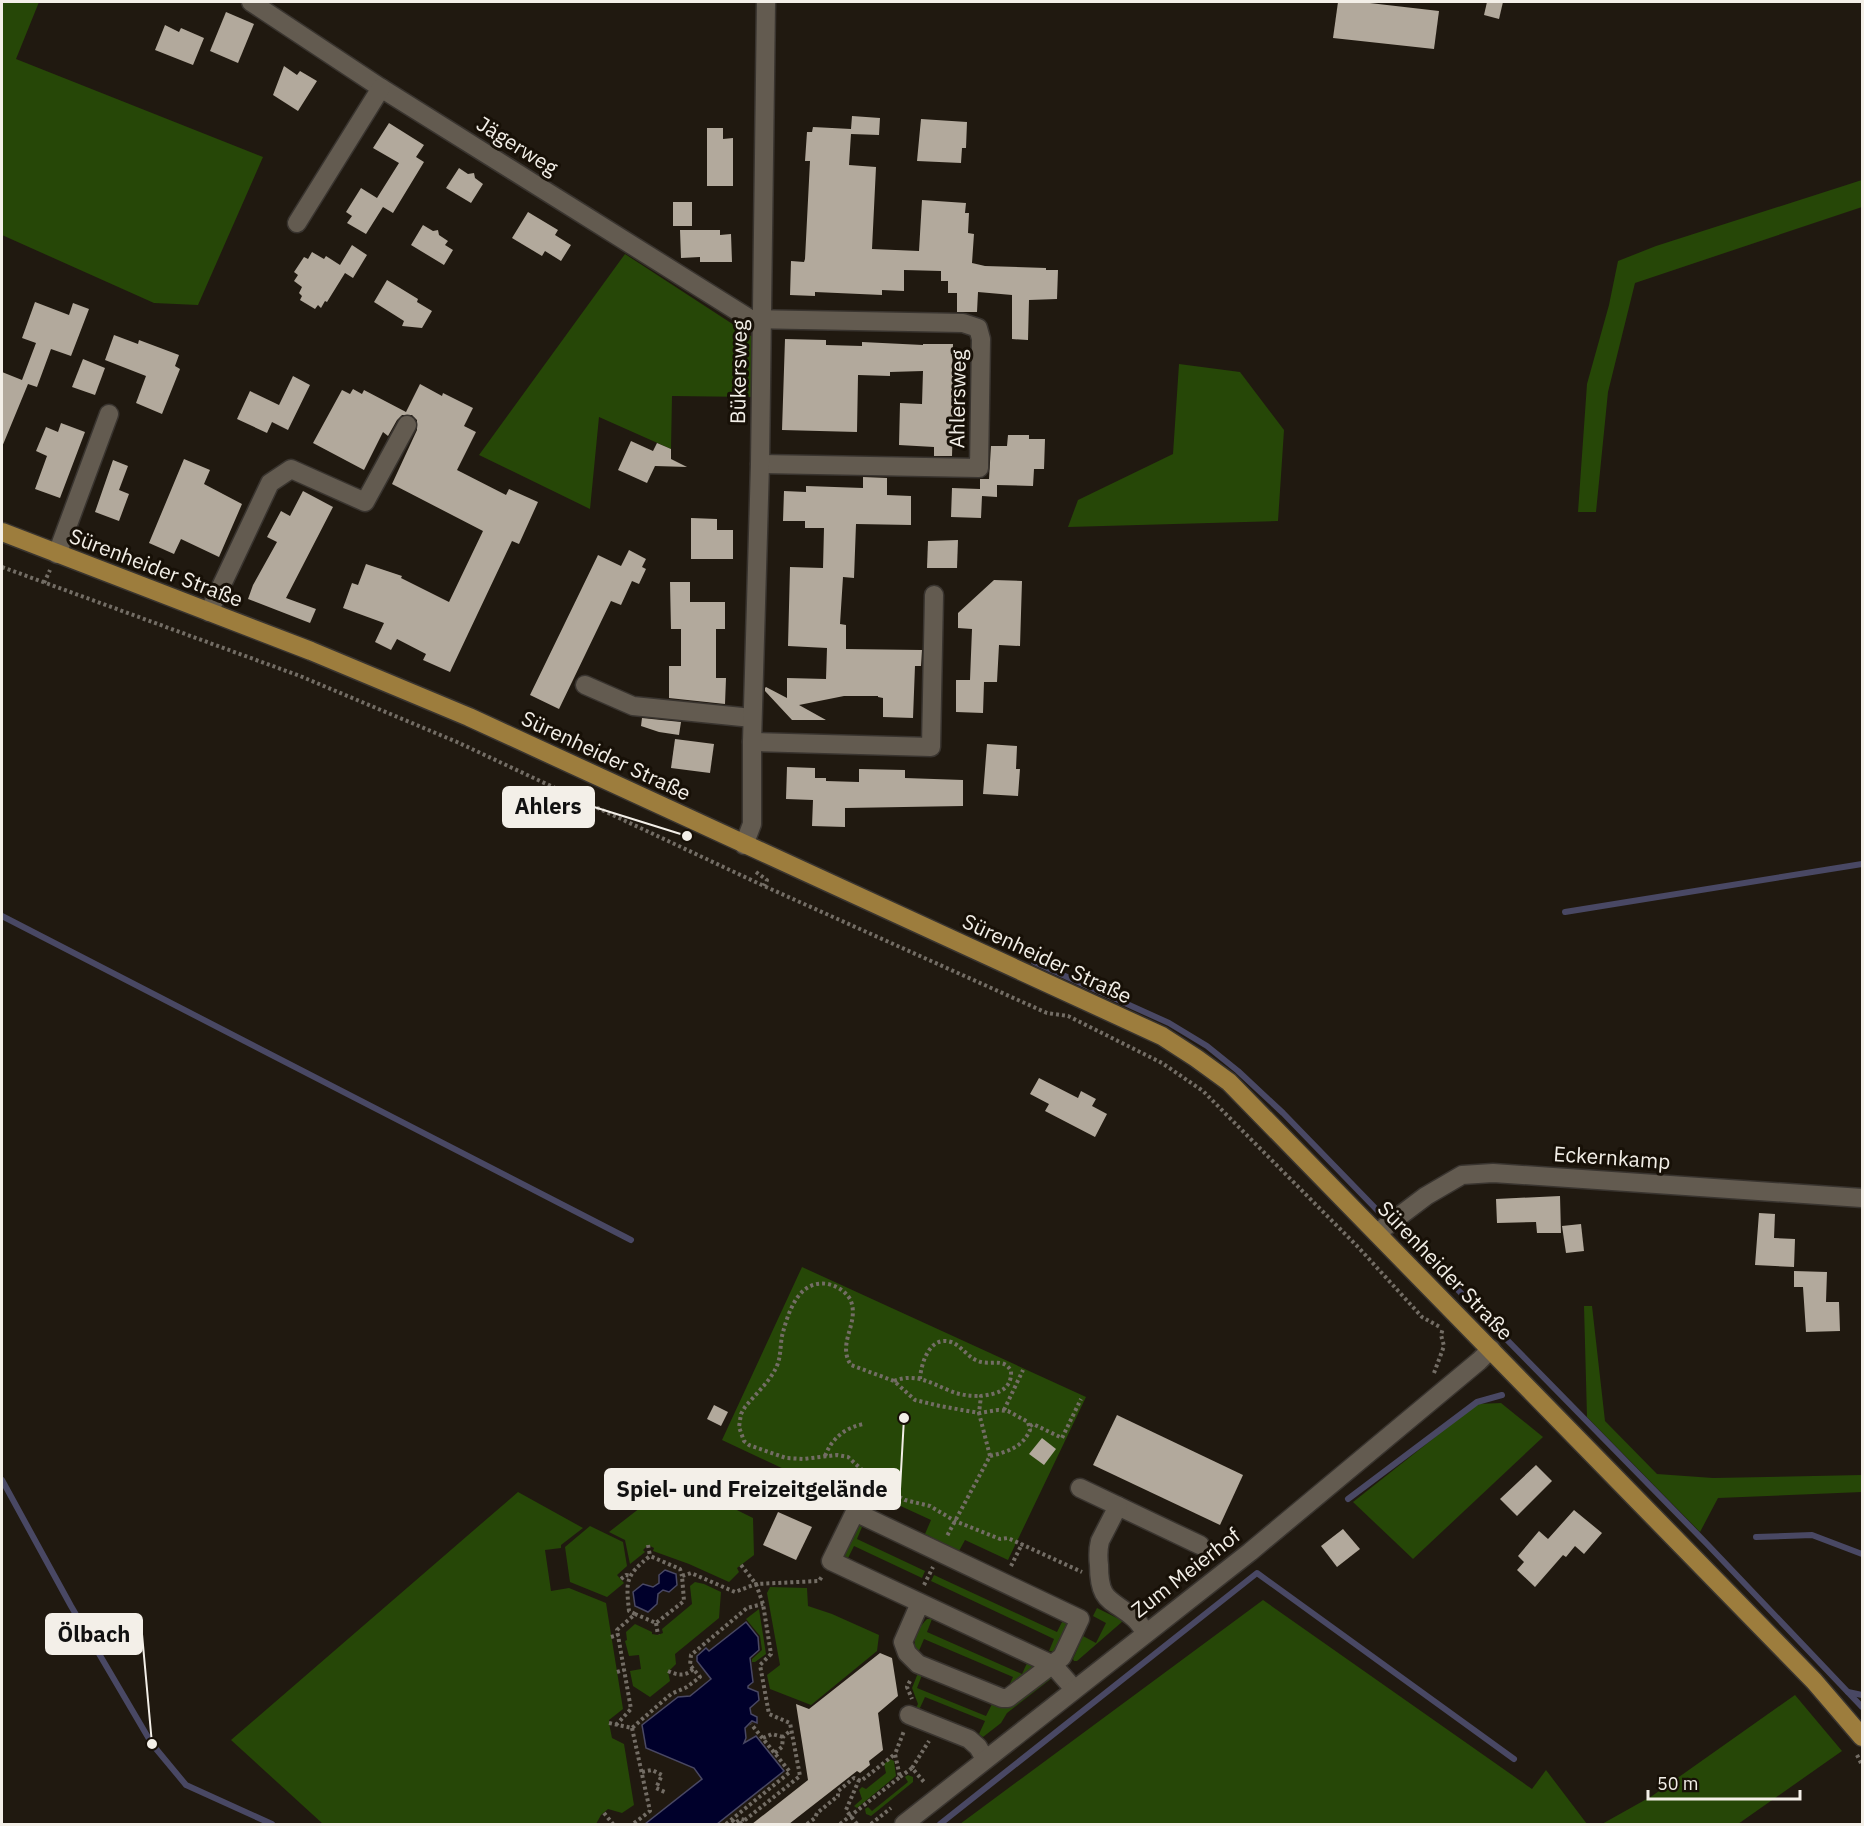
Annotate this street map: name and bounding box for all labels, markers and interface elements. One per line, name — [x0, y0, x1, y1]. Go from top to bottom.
street label: Jägerweg — [472, 109, 563, 181]
street label: Bükersweg — [723, 320, 753, 424]
street label: Ahlersweg — [942, 349, 972, 449]
street label: Sürenheider Straße — [66, 521, 247, 613]
street label: Sürenheider Straße — [517, 704, 696, 807]
callout: Ahlers — [503, 787, 594, 827]
text: Ahlers — [514, 791, 582, 820]
street label: Sürenheider Straße — [958, 907, 1137, 1010]
street label: Eckernkamp — [1553, 1139, 1671, 1175]
street label: Sürenheider Straße — [1372, 1195, 1520, 1346]
callout: Spiel- und Freizeitgelände — [605, 1469, 900, 1509]
text: Spiel- und Freizeitgelände — [616, 1474, 888, 1503]
street label: Zum Meierhof — [1125, 1521, 1246, 1623]
callout: Ölbach — [46, 1614, 142, 1654]
text: Ölbach — [58, 1619, 130, 1648]
scale bar — [1648, 1763, 1800, 1801]
text: 50 m — [1657, 1772, 1699, 1795]

